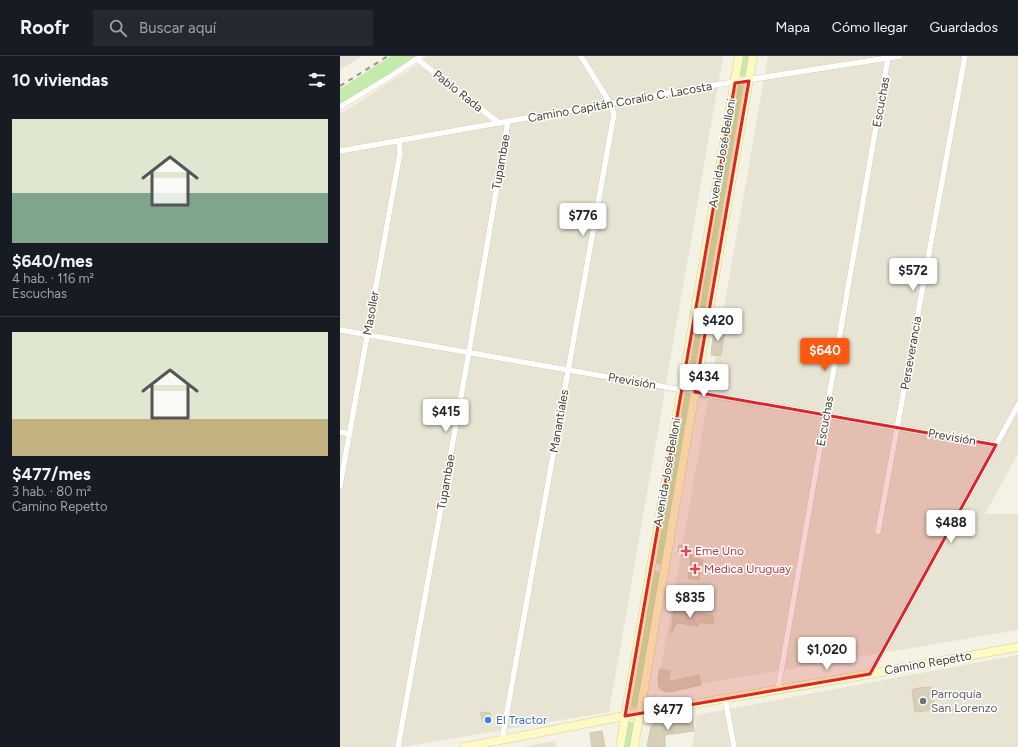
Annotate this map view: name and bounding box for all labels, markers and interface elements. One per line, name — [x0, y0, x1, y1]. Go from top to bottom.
search box — [93, 10, 373, 46]
text: Roofr — [20, 16, 69, 39]
icon: search — [107, 17, 129, 39]
text: Buscar aquí — [139, 19, 216, 37]
text: Mapa — [775, 19, 810, 36]
text: Cómo llegar — [832, 19, 907, 36]
text: Guardados — [929, 19, 998, 36]
street label: Pablo Rada — [430, 67, 486, 115]
icon: filters — [306, 69, 328, 91]
text: 10 viviendas — [12, 70, 108, 90]
street label: Escuchas — [870, 75, 892, 128]
street label: Camino Capitán Coralio C. Lacosta — [527, 79, 713, 125]
street label: Avenida José Belloni — [706, 98, 738, 208]
street label: Tupambae — [489, 133, 513, 191]
icon: home — [134, 145, 206, 217]
pin: $776 — [559, 203, 607, 237]
text: $776 — [568, 208, 598, 223]
text: $640/mes — [12, 251, 93, 271]
pin: $572 — [889, 258, 937, 292]
text: $572 — [898, 263, 928, 278]
text: 4 hab. · 116 m² — [12, 271, 94, 286]
text: Escuchas — [12, 286, 67, 301]
street label: Masoller — [360, 290, 382, 336]
pin: $420 — [694, 308, 742, 342]
text: $420 — [702, 313, 734, 328]
street label: Perseverancia — [898, 315, 924, 391]
pin: $640 — [801, 338, 849, 372]
text: $640 — [809, 343, 841, 358]
icon: home — [134, 358, 206, 430]
pin: $434 — [680, 364, 728, 398]
text: $434 — [689, 369, 719, 384]
street label: Previsión — [607, 370, 657, 392]
street label: Manantiales — [547, 388, 572, 454]
street label: Escuchas — [814, 394, 836, 447]
pin: $415 — [422, 399, 470, 433]
text: $415 — [432, 404, 460, 419]
street label: Avenida José Belloni — [651, 417, 683, 527]
street label: Previsión — [927, 426, 977, 448]
street label: Tupambae — [434, 453, 458, 511]
text: $477/mes — [12, 464, 91, 484]
text: 3 hab. · 80 m² — [12, 484, 92, 499]
text: Camino Repetto — [12, 499, 107, 514]
pin: $488 — [927, 510, 975, 544]
text: $488 — [935, 515, 967, 530]
place label: Eme Uno — [695, 544, 744, 558]
marker: Eme Uno — [680, 545, 692, 557]
place label: Medica Uruguay — [704, 562, 792, 576]
marker: Medica Uruguay — [689, 563, 701, 575]
pin: $835 — [666, 585, 714, 619]
text: $835 — [675, 590, 705, 605]
pin: $1,020 — [794, 637, 860, 671]
text: $1,020 — [807, 642, 847, 657]
street label: Camino Repetto — [883, 648, 973, 678]
place label: Parroquía San Lorenzo — [931, 687, 998, 715]
marker: Parroquía San Lorenzo — [918, 696, 928, 706]
pin: $477 — [644, 697, 692, 731]
text: $477 — [653, 702, 683, 717]
place label: El Tractor — [496, 713, 547, 727]
marker: El Tractor — [483, 715, 493, 725]

